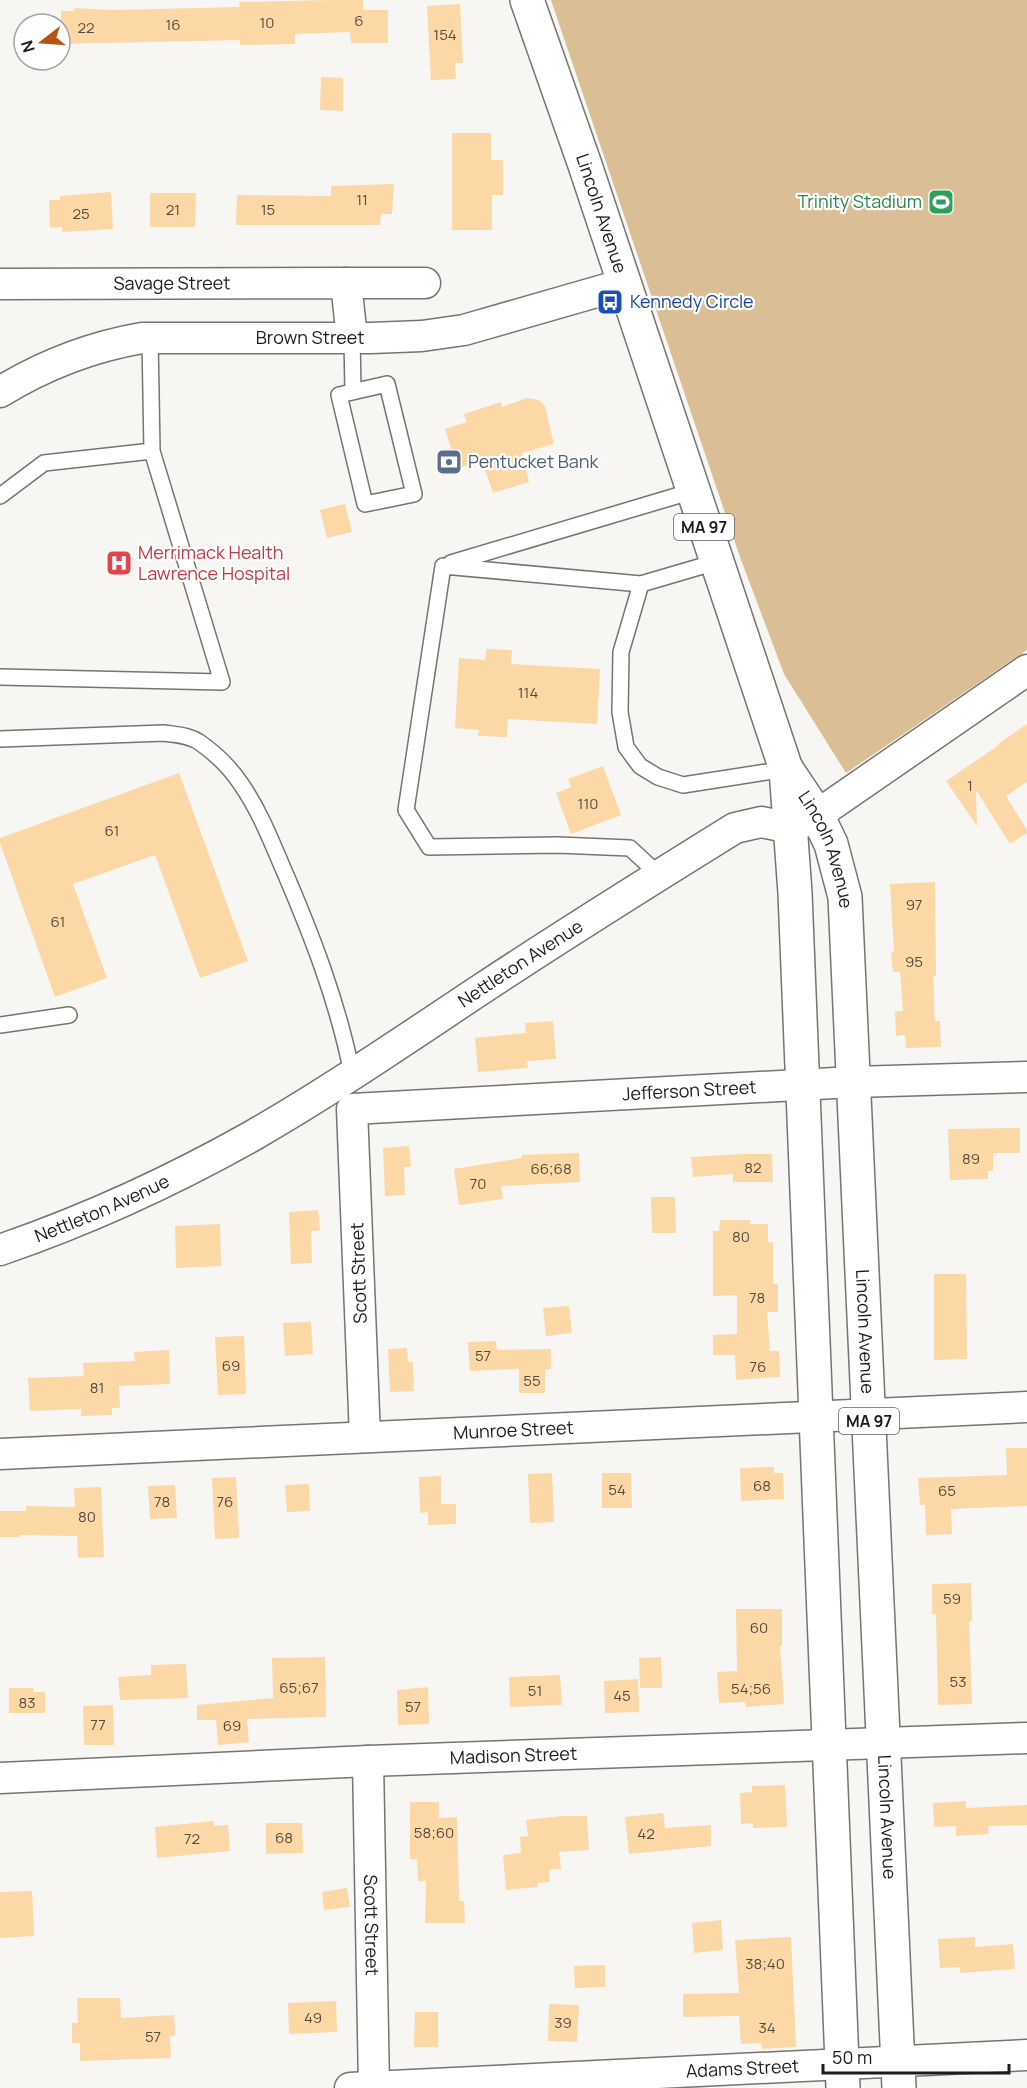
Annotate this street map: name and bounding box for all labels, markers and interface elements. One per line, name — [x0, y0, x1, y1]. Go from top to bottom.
house number: 6 — [354, 10, 364, 31]
north arrow — [12, 12, 72, 72]
house number: 10 — [260, 12, 275, 33]
house number: 16 — [165, 14, 181, 35]
house number: 22 — [77, 17, 95, 38]
house number: 154 — [433, 24, 457, 45]
text: N — [15, 38, 40, 55]
street label: Lincoln Avenue — [571, 150, 633, 276]
sports icon: Trinity Stadium — [926, 187, 956, 217]
house number: 11 — [356, 189, 368, 210]
place label: Trinity Stadium — [797, 189, 922, 213]
house number: 21 — [166, 199, 180, 220]
house number: 15 — [261, 199, 275, 220]
house number: 25 — [72, 203, 90, 224]
street label: Savage Street — [113, 270, 231, 295]
bus stop icon: Kennedy Circle — [595, 287, 625, 317]
place label: Kennedy Circle — [630, 289, 754, 313]
street label: Brown Street — [256, 325, 365, 349]
bank icon: Pentucket Bank — [434, 447, 464, 477]
place label: Pentucket Bank — [468, 449, 599, 473]
road number: MA 97 — [674, 514, 734, 540]
place label: Merrimack Health Lawrence Hospital — [138, 540, 290, 585]
hospital icon: Merrimack Health Lawrence Hospital — [104, 548, 134, 578]
house number: 114 — [518, 682, 538, 703]
house number: 1 — [967, 775, 973, 796]
street label: Lincoln Avenue — [793, 786, 858, 909]
house number: 110 — [578, 793, 598, 814]
house number: 61 — [105, 820, 119, 841]
house number: 97 — [906, 894, 922, 915]
house number: 61 — [51, 911, 65, 932]
street label: Nettleton Avenue — [453, 913, 587, 1012]
house number: 95 — [905, 951, 923, 972]
street label: Jefferson Street — [621, 1074, 757, 1105]
house number: 89 — [962, 1148, 980, 1169]
house number: 82 — [744, 1157, 762, 1178]
house number: 66;68 — [530, 1158, 572, 1179]
street label: Nettleton Avenue — [31, 1168, 173, 1248]
house number: 70 — [470, 1173, 486, 1194]
street label: Scott Street — [344, 1222, 372, 1324]
house number: 80 — [732, 1226, 750, 1247]
street label: Lincoln Avenue — [851, 1269, 881, 1394]
house number: 78 — [749, 1287, 765, 1308]
house number: 57 — [475, 1345, 491, 1366]
house number: 69 — [222, 1355, 240, 1376]
house number: 76 — [750, 1356, 766, 1377]
house number: 55 — [523, 1370, 541, 1391]
house number: 81 — [90, 1377, 104, 1398]
road number: MA 97 — [839, 1408, 899, 1434]
street label: Munroe Street — [453, 1415, 574, 1444]
house number: 68 — [753, 1475, 771, 1496]
house number: 54 — [608, 1479, 626, 1500]
house number: 65 — [938, 1480, 956, 1501]
house number: 78 — [154, 1491, 170, 1512]
house number: 76 — [217, 1491, 233, 1512]
house number: 80 — [78, 1506, 96, 1527]
house number: 59 — [943, 1588, 961, 1609]
house number: 60 — [750, 1617, 768, 1638]
house number: 53 — [950, 1671, 966, 1692]
house number: 65;67 — [279, 1677, 319, 1698]
house number: 54;56 — [731, 1678, 771, 1699]
house number: 51 — [528, 1680, 542, 1701]
house number: 45 — [613, 1685, 631, 1706]
house number: 83 — [18, 1692, 36, 1713]
house number: 57 — [405, 1696, 421, 1717]
house number: 77 — [90, 1714, 106, 1735]
house number: 69 — [223, 1715, 241, 1736]
street label: Madison Street — [449, 1741, 578, 1769]
street label: Lincoln Avenue — [873, 1754, 903, 1880]
house number: 58;60 — [414, 1822, 454, 1843]
house number: 42 — [637, 1823, 655, 1844]
house number: 68 — [275, 1827, 293, 1848]
house number: 72 — [184, 1828, 200, 1849]
street label: Scott Street — [359, 1874, 385, 1976]
house number: 38;40 — [745, 1953, 785, 1974]
house number: 49 — [304, 2007, 322, 2028]
house number: 39 — [554, 2012, 572, 2033]
house number: 34 — [758, 2017, 776, 2038]
house number: 57 — [145, 2026, 161, 2047]
scale bar — [823, 2037, 1009, 2075]
text: 50 m — [832, 2045, 872, 2069]
street label: Adams Street — [685, 2053, 800, 2083]

